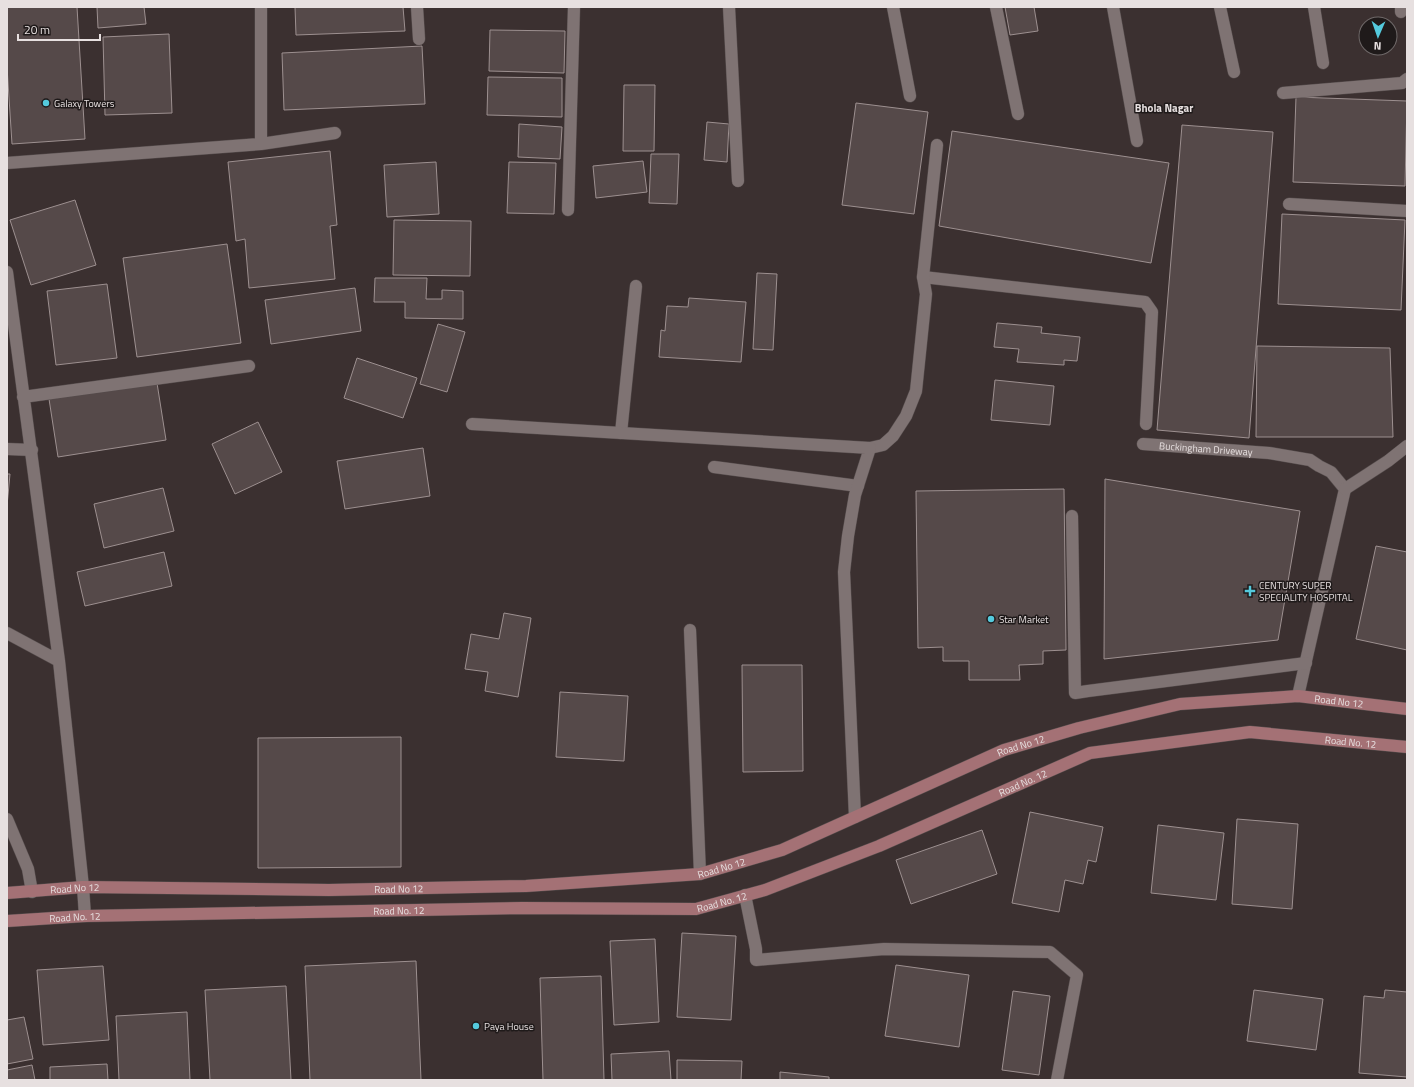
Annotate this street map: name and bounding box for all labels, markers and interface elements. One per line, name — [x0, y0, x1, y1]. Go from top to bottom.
scale bar — [18, 16, 100, 42]
north arrow — [1358, 16, 1398, 56]
text: 20 m — [24, 20, 50, 39]
text: N — [1374, 38, 1382, 54]
place label: Galaxy Towers — [54, 96, 115, 111]
marker: Galaxy Towers — [41, 98, 51, 108]
district label: Bhola Nagar — [1135, 100, 1193, 116]
street label: Buckingham Driveway — [1159, 438, 1253, 459]
place label: CENTURY SUPER SPECIALITY HOSPITAL — [1259, 578, 1353, 605]
marker: CENTURY SUPER SPECIALITY HOSPITAL — [1244, 585, 1256, 597]
place label: Star Market — [999, 612, 1049, 627]
marker: Star Market — [986, 614, 996, 624]
street label: Road No 12 — [1313, 691, 1364, 711]
street label: Road No 12 — [994, 731, 1046, 760]
street label: Road No. 12 — [1324, 732, 1377, 752]
street label: Road No. 12 — [996, 765, 1049, 800]
street label: Road No 12 — [696, 854, 747, 882]
street label: Road No 12 — [50, 879, 100, 897]
street label: Road No 12 — [374, 881, 424, 897]
street label: Road No. 12 — [695, 888, 749, 916]
street label: Road No. 12 — [373, 902, 425, 918]
street label: Road No. 12 — [49, 908, 101, 926]
place label: Paya House — [484, 1019, 534, 1034]
marker: Paya House — [471, 1021, 481, 1031]

